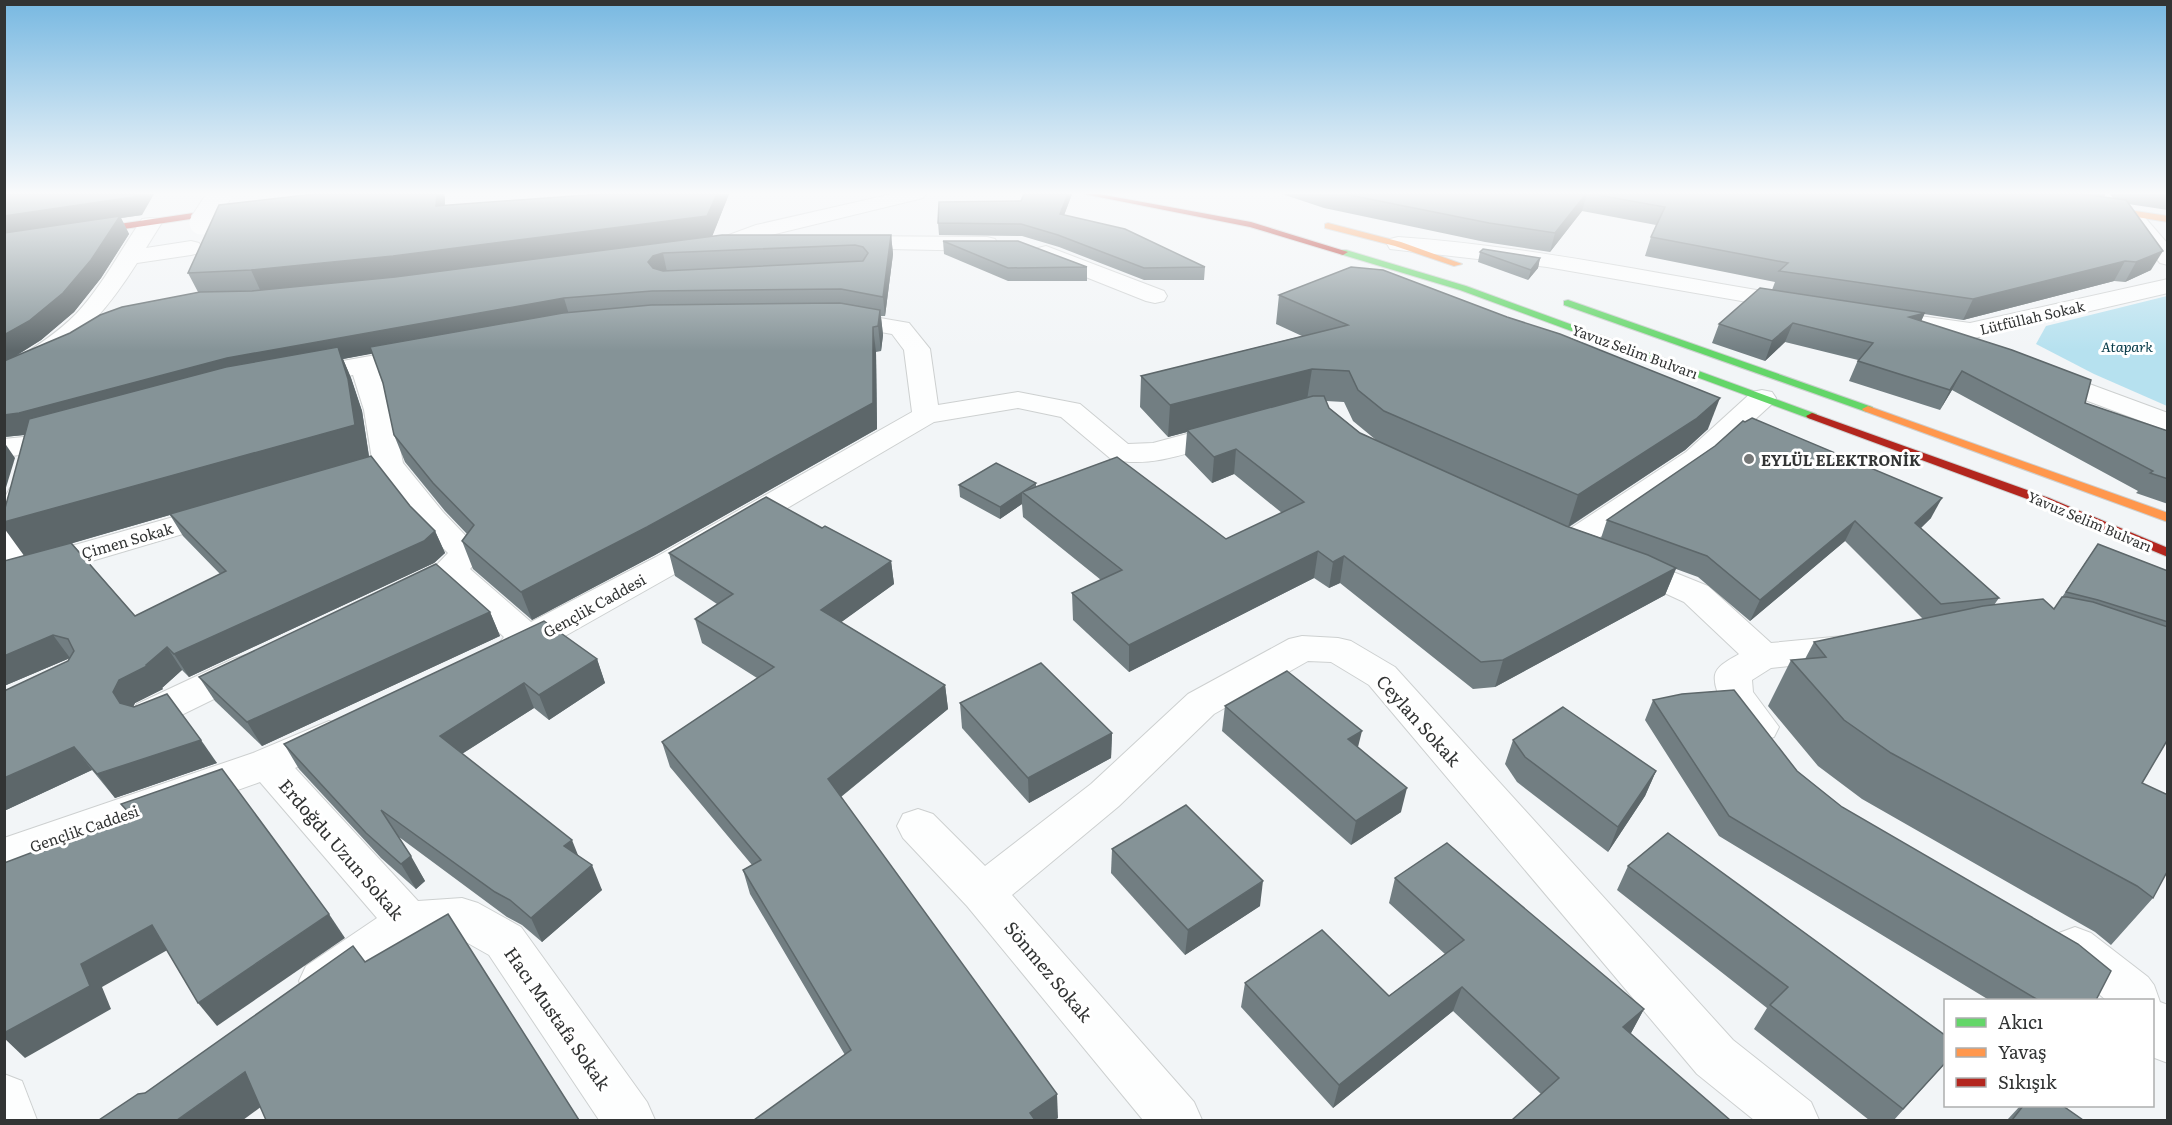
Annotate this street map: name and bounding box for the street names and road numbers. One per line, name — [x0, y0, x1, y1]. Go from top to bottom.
street label: Lütfüllah Sokak — [1978, 295, 2087, 339]
street label: Yavuz Selim Bulvarı — [1569, 319, 1701, 383]
street label: Yavuz Selim Bulvarı — [2025, 486, 2155, 556]
street label: Çimen Sokak — [78, 516, 176, 564]
street label: Gençlik Caddesi — [539, 567, 649, 643]
street label: Ceylan Sokak — [1370, 668, 1468, 773]
street label: Erdoğdu Uzun Sokak — [273, 773, 412, 926]
street label: Gençlik Caddesi — [26, 799, 142, 857]
street label: Sönmez Sokak — [999, 915, 1100, 1028]
street label: Hacı Mustafa Sokak — [498, 941, 618, 1096]

